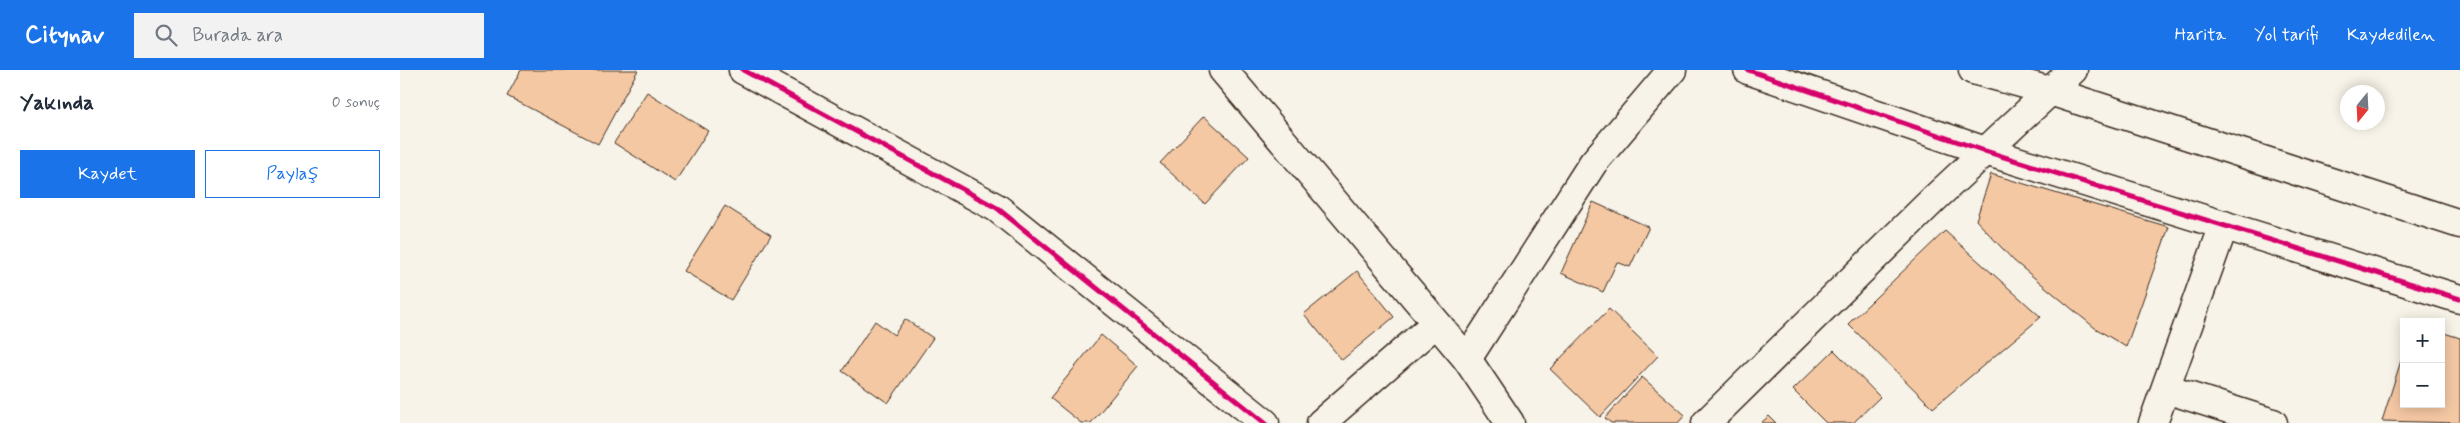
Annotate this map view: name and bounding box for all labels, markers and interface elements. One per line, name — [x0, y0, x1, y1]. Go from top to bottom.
search box — [134, 13, 484, 58]
text: Citynav — [25, 20, 104, 51]
icon: search — [152, 21, 180, 49]
text: Burada ara — [192, 23, 283, 48]
text: Harita — [2175, 23, 2226, 47]
text: Yol tarifi — [2254, 23, 2319, 47]
text: Kaydedilen — [2347, 23, 2435, 47]
north arrow — [2340, 85, 2385, 130]
text: Yakında — [20, 89, 94, 117]
text: 0 sonuç — [332, 92, 380, 113]
button: Kaydet — [20, 150, 195, 198]
button: Paylaş — [205, 150, 380, 198]
map controls — [2400, 318, 2445, 408]
button: + — [2400, 318, 2445, 363]
button: − — [2400, 363, 2445, 408]

